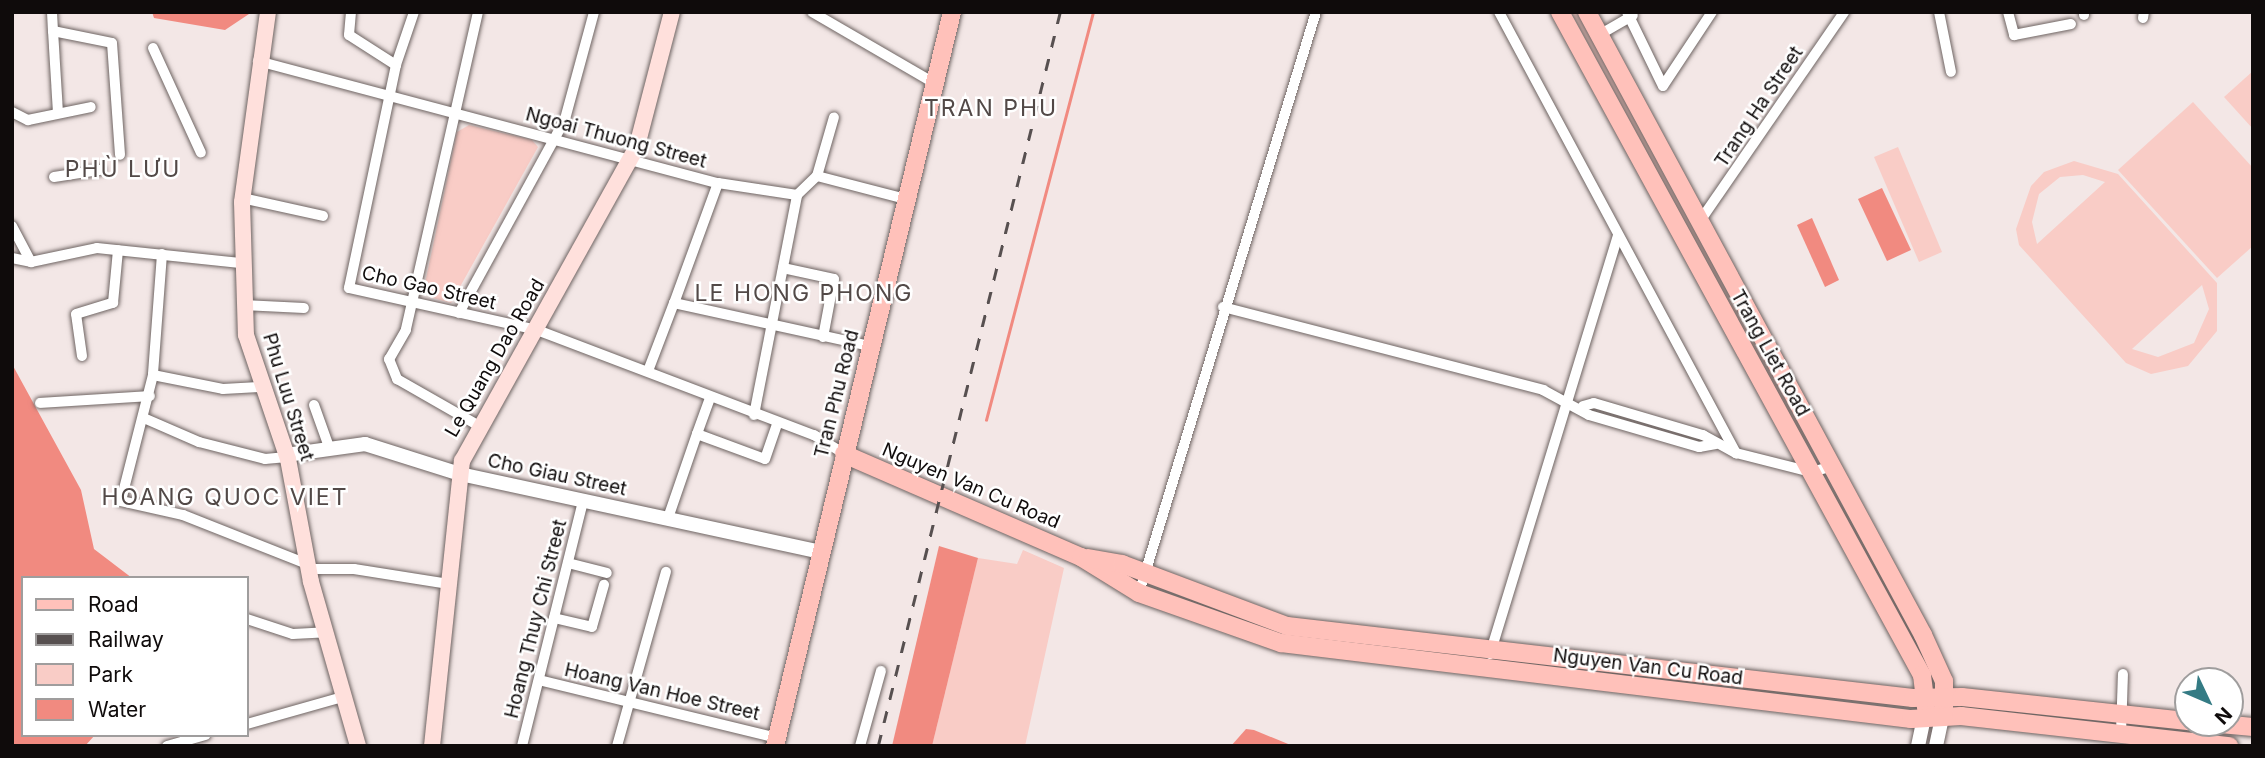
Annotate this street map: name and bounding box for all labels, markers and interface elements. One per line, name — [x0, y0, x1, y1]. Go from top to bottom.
street label: Trang Ha Street — [1710, 42, 1808, 172]
district label: TRAN PHU — [925, 94, 1057, 122]
street label: Ngoai Thuong Street — [523, 103, 709, 173]
district label: PHÙ LƯU — [66, 155, 180, 183]
street label: Cho Gao Street — [360, 261, 498, 315]
street label: Le Quang Dao Road — [440, 275, 550, 441]
district label: LE HONG PHONG — [696, 279, 912, 307]
street label: Trang Liet Road — [1726, 286, 1814, 420]
street label: Tran Phu Road — [810, 328, 864, 460]
street label: Phu Luu Street — [258, 330, 318, 464]
street label: Nguyen Van Cu Road — [879, 438, 1063, 534]
street label: Cho Giau Street — [485, 449, 629, 501]
district label: HOANG QUOC VIET — [103, 483, 347, 511]
street label: Hoang Thuy Chi Street — [500, 517, 572, 721]
legend — [21, 576, 248, 737]
text: Road — [88, 592, 139, 617]
text: Railway — [88, 627, 164, 652]
street label: Nguyen Van Cu Road — [1552, 644, 1744, 690]
street label: Hoang Van Hoe Street — [562, 658, 762, 726]
text: Park — [88, 662, 133, 687]
north arrow — [2174, 667, 2244, 737]
text: Water — [88, 697, 146, 722]
text: N — [2210, 702, 2236, 729]

